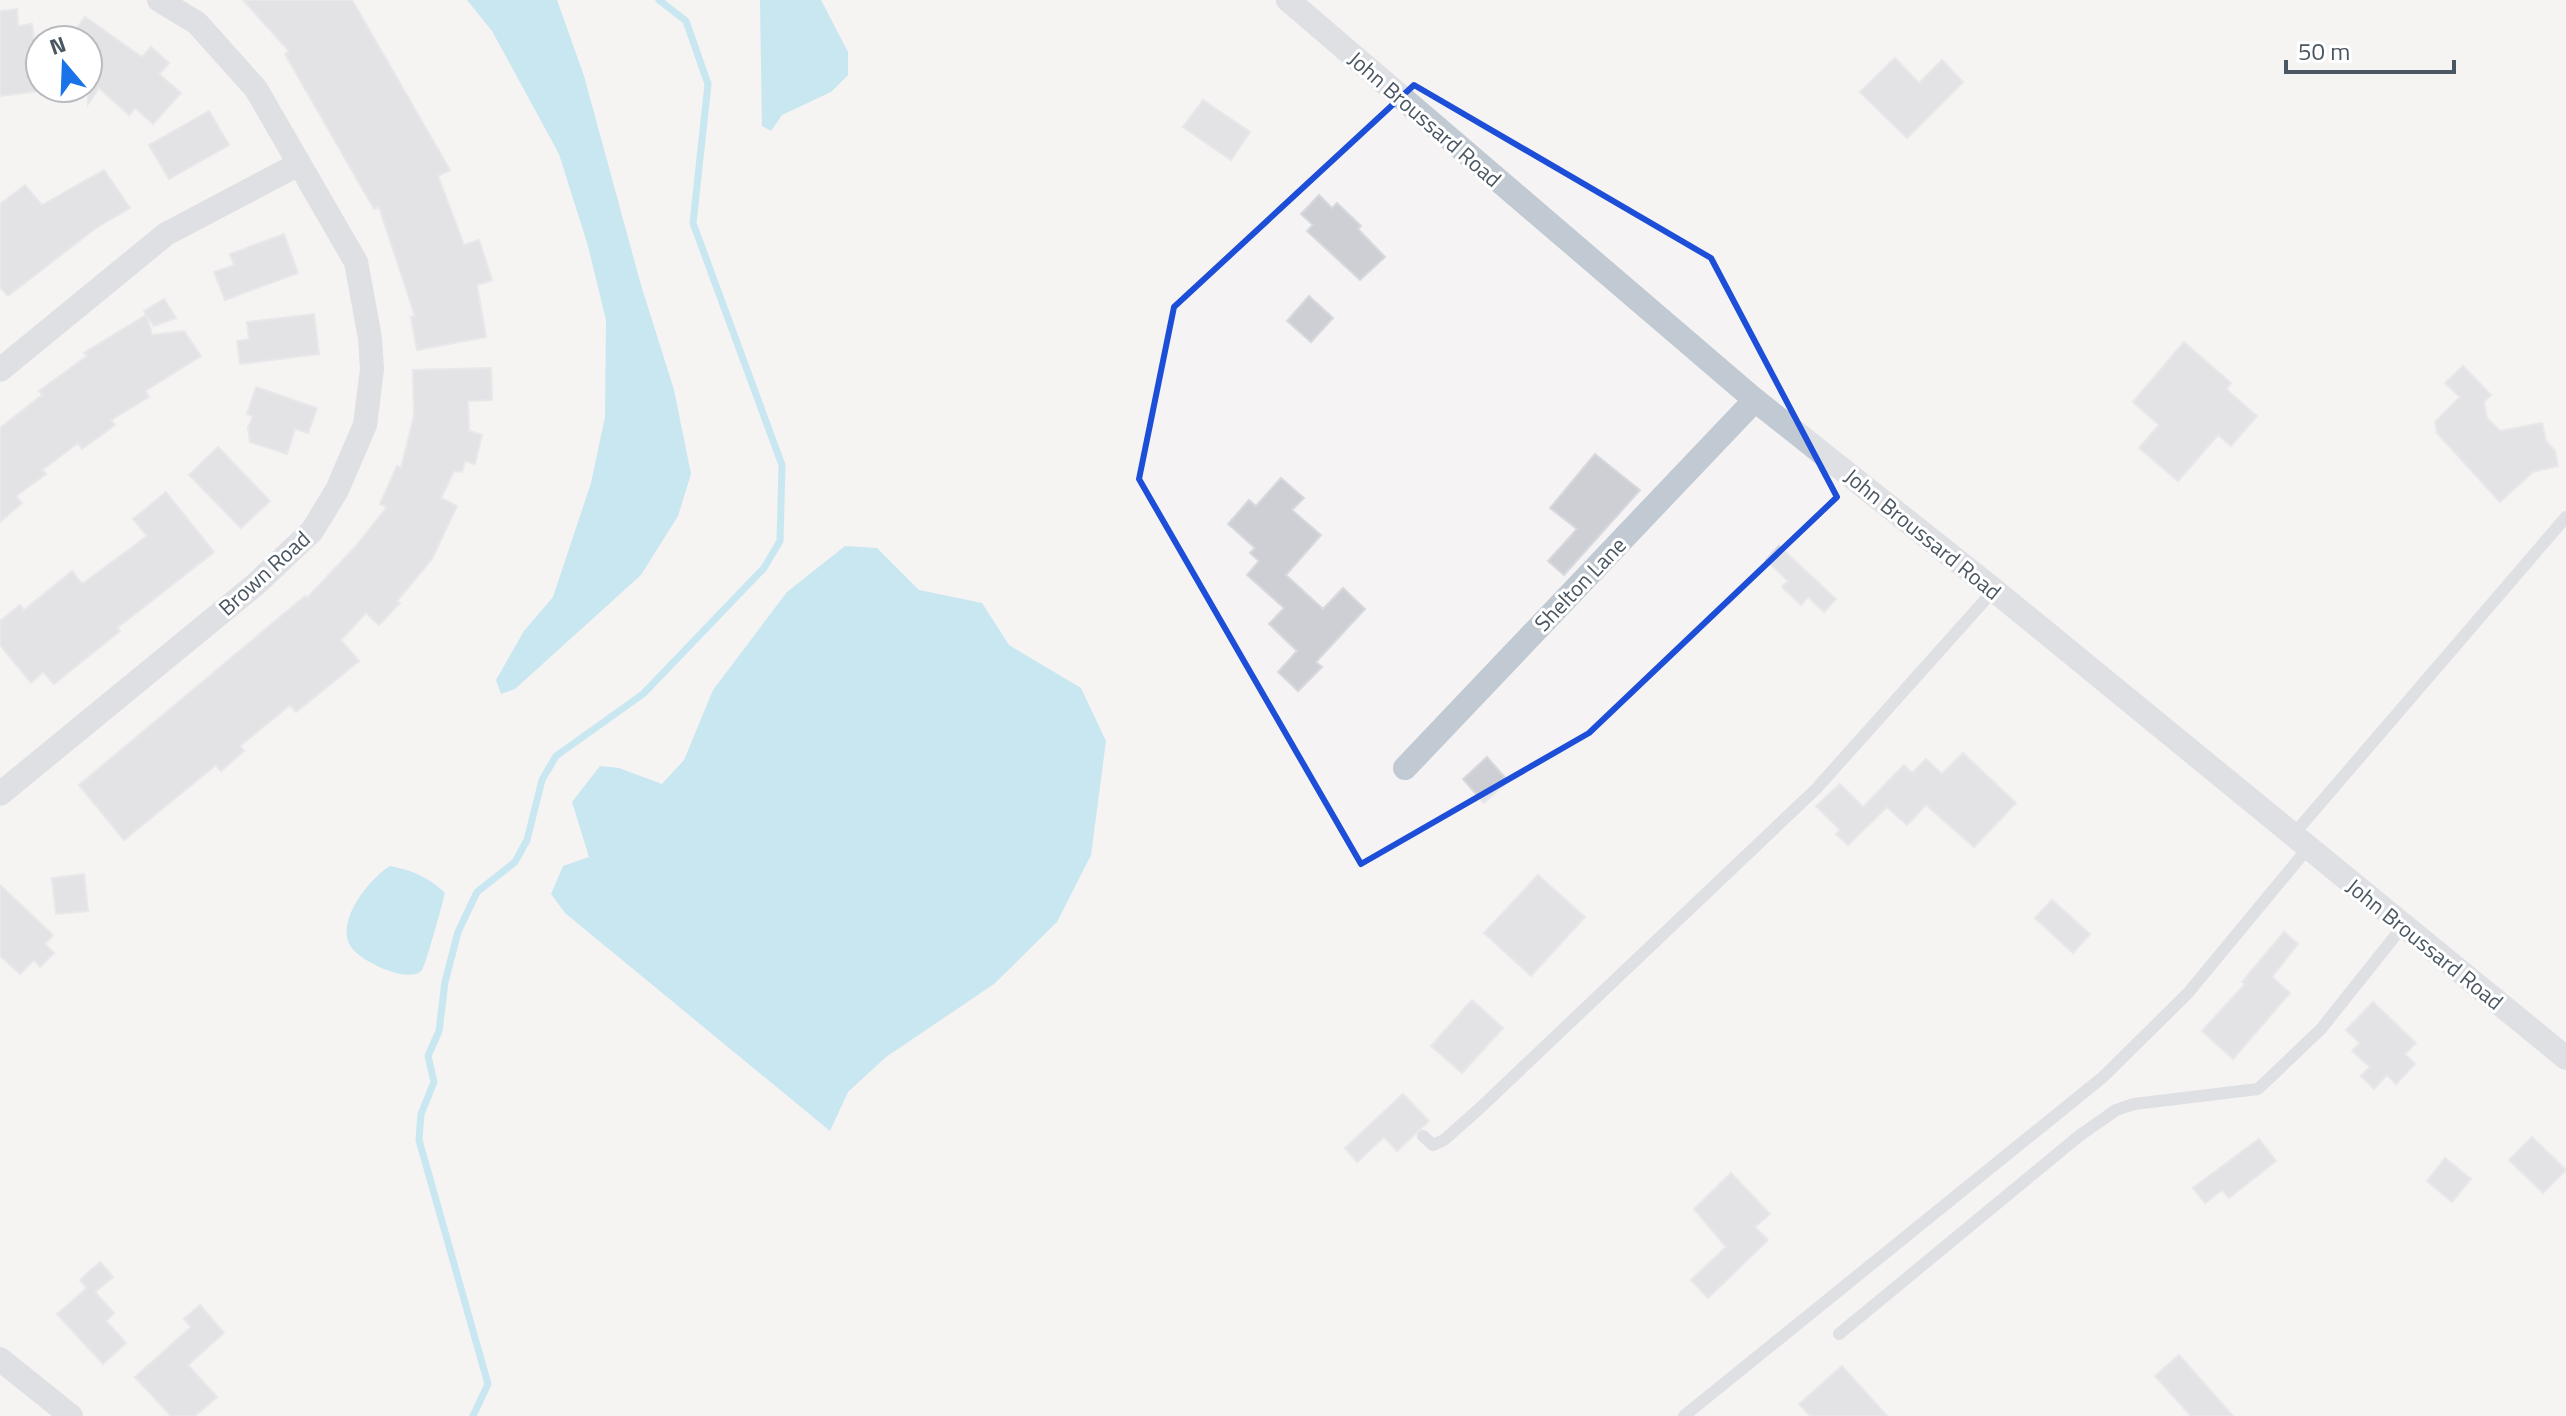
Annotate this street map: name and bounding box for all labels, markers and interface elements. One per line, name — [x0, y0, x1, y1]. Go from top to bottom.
north arrow — [24, 24, 104, 104]
scale bar — [2286, 24, 2454, 74]
text: N — [45, 27, 70, 64]
text: 50 m — [2298, 33, 2350, 69]
street label: John Broussard Road — [1341, 43, 1509, 195]
street label: John Broussard Road — [1837, 460, 2009, 608]
street label: Brown Road — [210, 522, 318, 624]
street label: Shelton Lane — [1526, 529, 1634, 639]
street label: John Broussard Road — [2339, 870, 2511, 1018]

